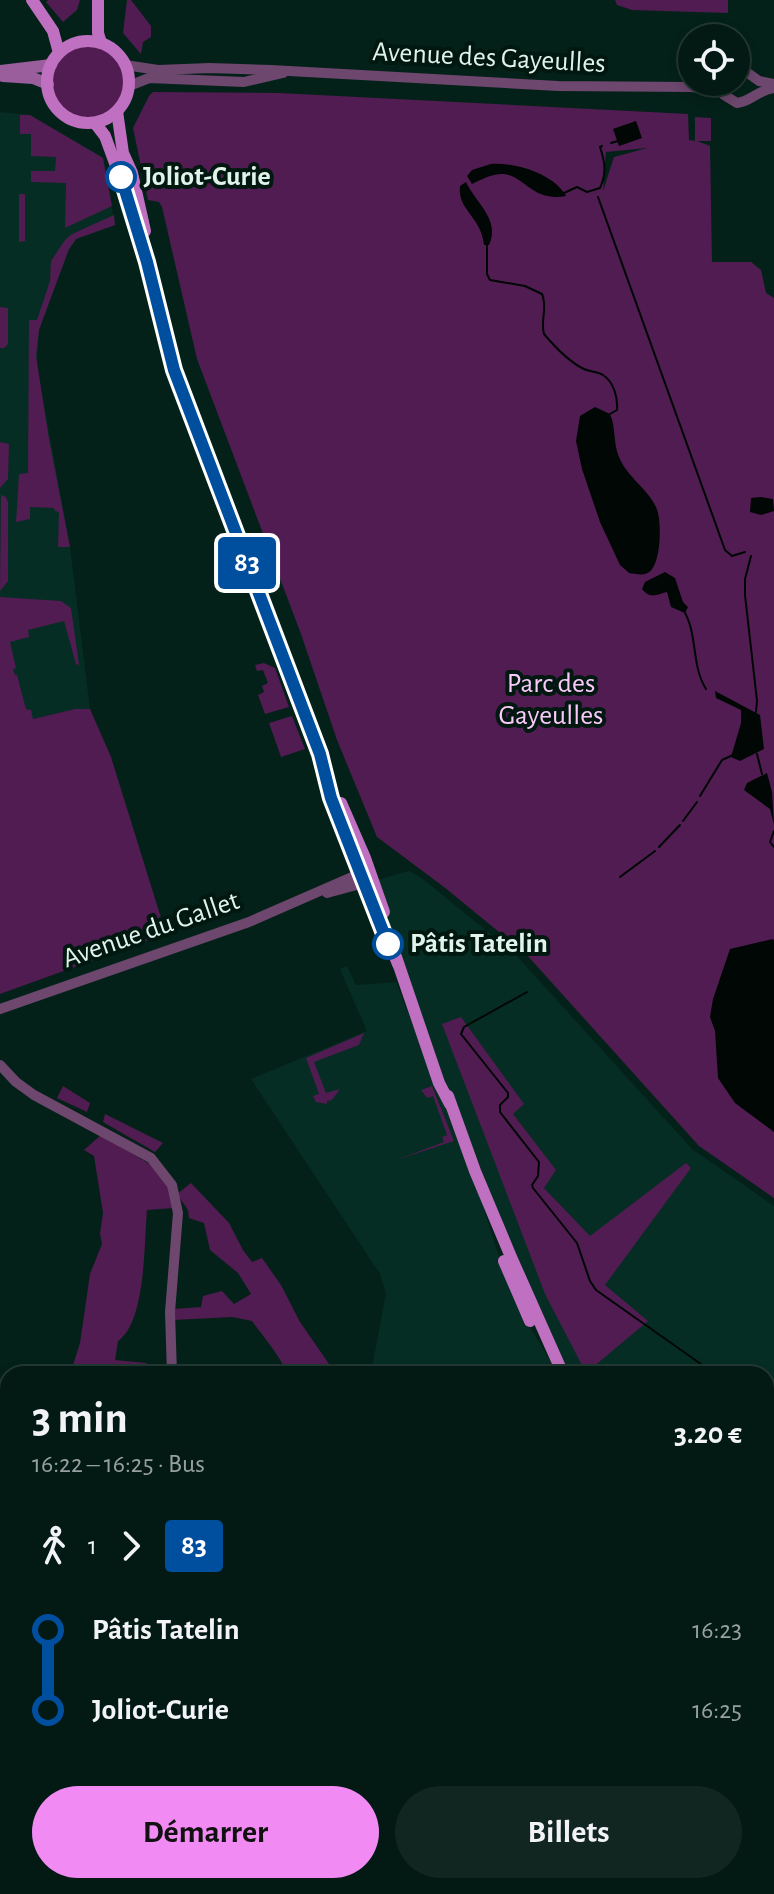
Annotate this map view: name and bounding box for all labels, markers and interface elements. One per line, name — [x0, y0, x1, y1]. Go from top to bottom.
map controls — [678, 24, 750, 96]
button: locate — [678, 24, 750, 96]
street label: Avenue des Gayeulles — [372, 38, 606, 78]
marker: Joliot-Curie — [106, 162, 136, 192]
place label: Joliot-Curie — [143, 163, 271, 191]
line badge: 83 — [211, 537, 283, 589]
text: 83 — [234, 549, 260, 577]
park label: Parc des Gayeulles — [499, 670, 603, 730]
street label: Avenue du Gallet — [59, 887, 243, 973]
marker: Pâtis Tatelin — [373, 929, 403, 959]
place label: Pâtis Tatelin — [410, 930, 548, 958]
text: 3 min — [32, 1397, 128, 1441]
text: 3.20 € — [674, 1419, 742, 1449]
text: 16:22 – 16:25 · Bus — [32, 1451, 205, 1477]
icon: walk — [32, 1524, 76, 1568]
icon: forward — [109, 1524, 153, 1568]
text: 83 — [181, 1532, 207, 1560]
text: 1 — [88, 1533, 97, 1559]
text: Pâtis Tatelin — [92, 1615, 240, 1645]
text: 16:23 — [692, 1617, 742, 1643]
text: Joliot-Curie — [92, 1695, 229, 1725]
text: 16:25 — [692, 1697, 742, 1723]
button: Démarrer — [32, 1786, 379, 1878]
button: Billets — [395, 1786, 742, 1878]

